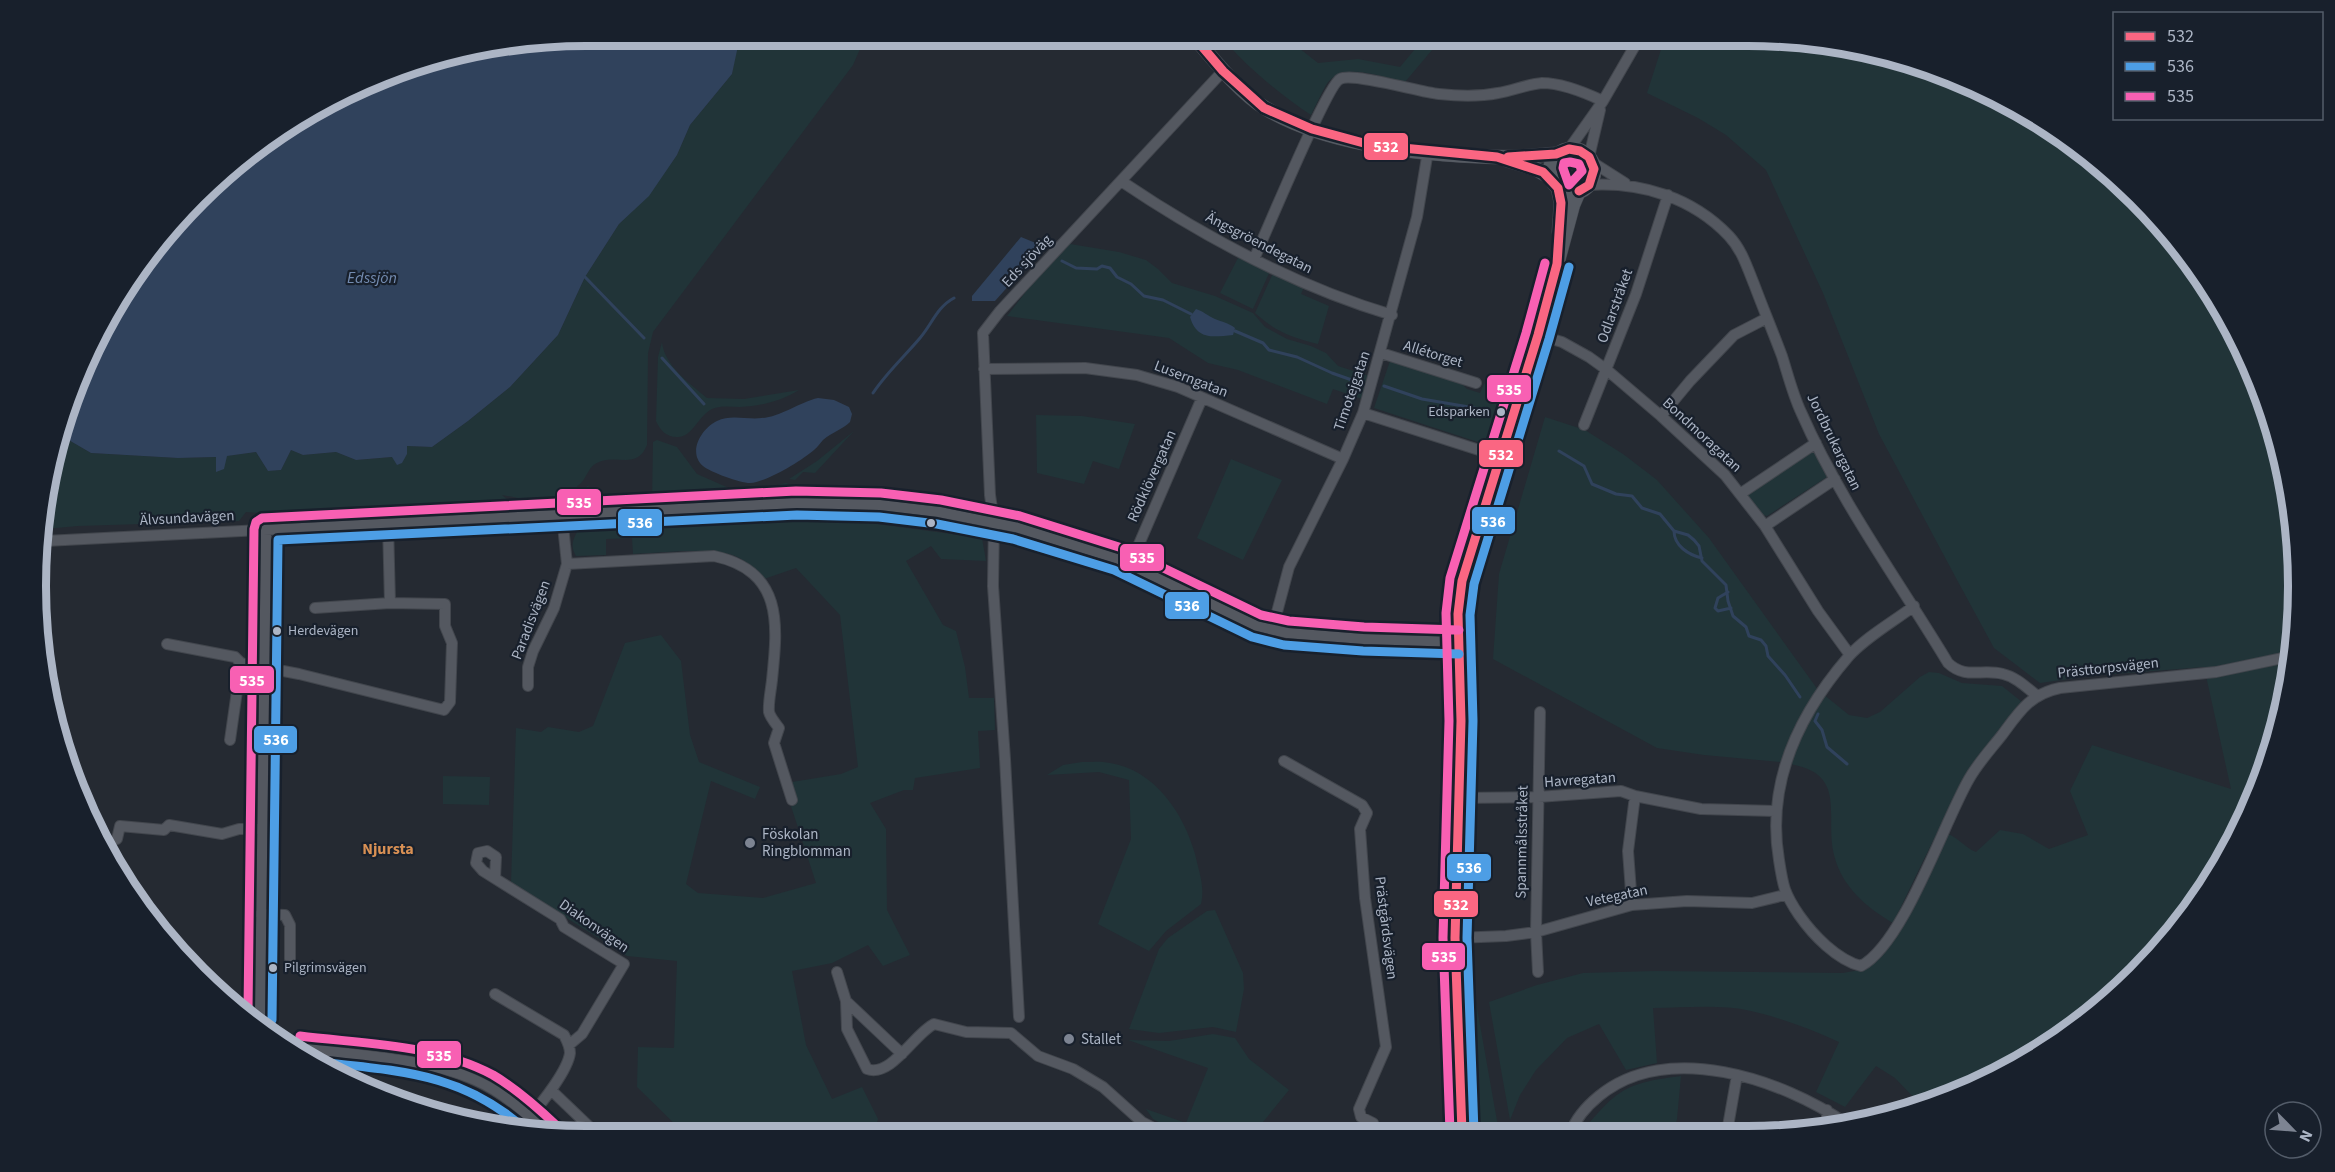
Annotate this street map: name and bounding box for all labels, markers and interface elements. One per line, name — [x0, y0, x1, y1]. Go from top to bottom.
legend — [2113, 12, 2323, 120]
text: 532 — [2167, 24, 2194, 49]
text: 536 — [2167, 54, 2194, 79]
text: 535 — [2167, 84, 2194, 109]
line badge: 532 — [1363, 132, 1409, 161]
text: 532 — [1373, 136, 1399, 158]
street label: Ängsgröendegatan — [1202, 207, 1316, 279]
street label: Eds sjöväg — [997, 230, 1057, 292]
street label: Odlarstråket — [1592, 266, 1638, 346]
water label: Edssjön — [347, 267, 397, 289]
street label: Allétorget — [1401, 335, 1465, 373]
street label: Timotejgatan — [1329, 348, 1375, 434]
street label: Luserngatan — [1151, 355, 1231, 403]
line badge: 535 — [1486, 374, 1532, 403]
text: 535 — [1496, 379, 1522, 401]
street label: Jordbrukargatan — [1801, 390, 1867, 494]
street label: Bondmoragatan — [1658, 393, 1746, 477]
place label: Edsparken — [1428, 402, 1490, 422]
marker: Edsparken — [1495, 406, 1507, 418]
street label: Rödklövergatan — [1122, 427, 1182, 525]
line badge: 532 — [1478, 439, 1524, 468]
text: 532 — [1488, 444, 1514, 466]
line badge: 535 — [556, 488, 602, 516]
text: 535 — [566, 492, 592, 514]
street label: Älvsundavägen — [139, 505, 235, 531]
line badge: 536 — [1471, 506, 1516, 535]
line badge: 536 — [617, 508, 663, 537]
text: 536 — [1480, 511, 1506, 533]
text: 536 — [627, 512, 653, 534]
unlabelled marker — [925, 517, 937, 529]
line badge: 535 — [1119, 543, 1165, 572]
text: 535 — [1129, 547, 1155, 569]
street label: Paradisvägen — [506, 577, 556, 663]
line badge: 536 — [1164, 591, 1210, 620]
text: 536 — [1174, 595, 1200, 617]
place label: Herdevägen — [288, 621, 358, 641]
marker: Herdevägen — [271, 625, 283, 637]
street label: Prästtorpsvägen — [2056, 652, 2160, 684]
line badge: 535 — [229, 665, 275, 694]
text: 535 — [239, 670, 265, 692]
line badge: 536 — [253, 725, 298, 754]
text: 536 — [263, 729, 289, 751]
street label: Havregatan — [1543, 767, 1617, 793]
street label: Spannmålsstråket — [1511, 785, 1533, 899]
place label: Föskolan Ringblomman — [762, 824, 851, 862]
marker: Föskolan Ringblomman — [743, 836, 757, 850]
district label: Njursta — [362, 838, 414, 860]
line badge: 536 — [1446, 853, 1492, 882]
text: 536 — [1456, 857, 1482, 879]
street label: Prästgårdsvägen — [1369, 875, 1403, 981]
street label: Vetegatan — [1584, 879, 1650, 913]
line badge: 532 — [1433, 890, 1479, 918]
street label: Diakonvägen — [555, 894, 633, 958]
text: 532 — [1443, 894, 1469, 916]
line badge: 535 — [1421, 942, 1466, 971]
text: 535 — [1431, 946, 1457, 968]
place label: Pilgrimsvägen — [284, 958, 367, 978]
marker: Pilgrimsvägen — [267, 962, 279, 974]
place label: Stallet — [1081, 1029, 1121, 1050]
marker: Stallet — [1062, 1032, 1076, 1046]
line badge: 535 — [416, 1040, 462, 1069]
text: 535 — [426, 1045, 452, 1067]
north arrow — [2263, 1100, 2323, 1160]
text: N — [2293, 1126, 2318, 1145]

